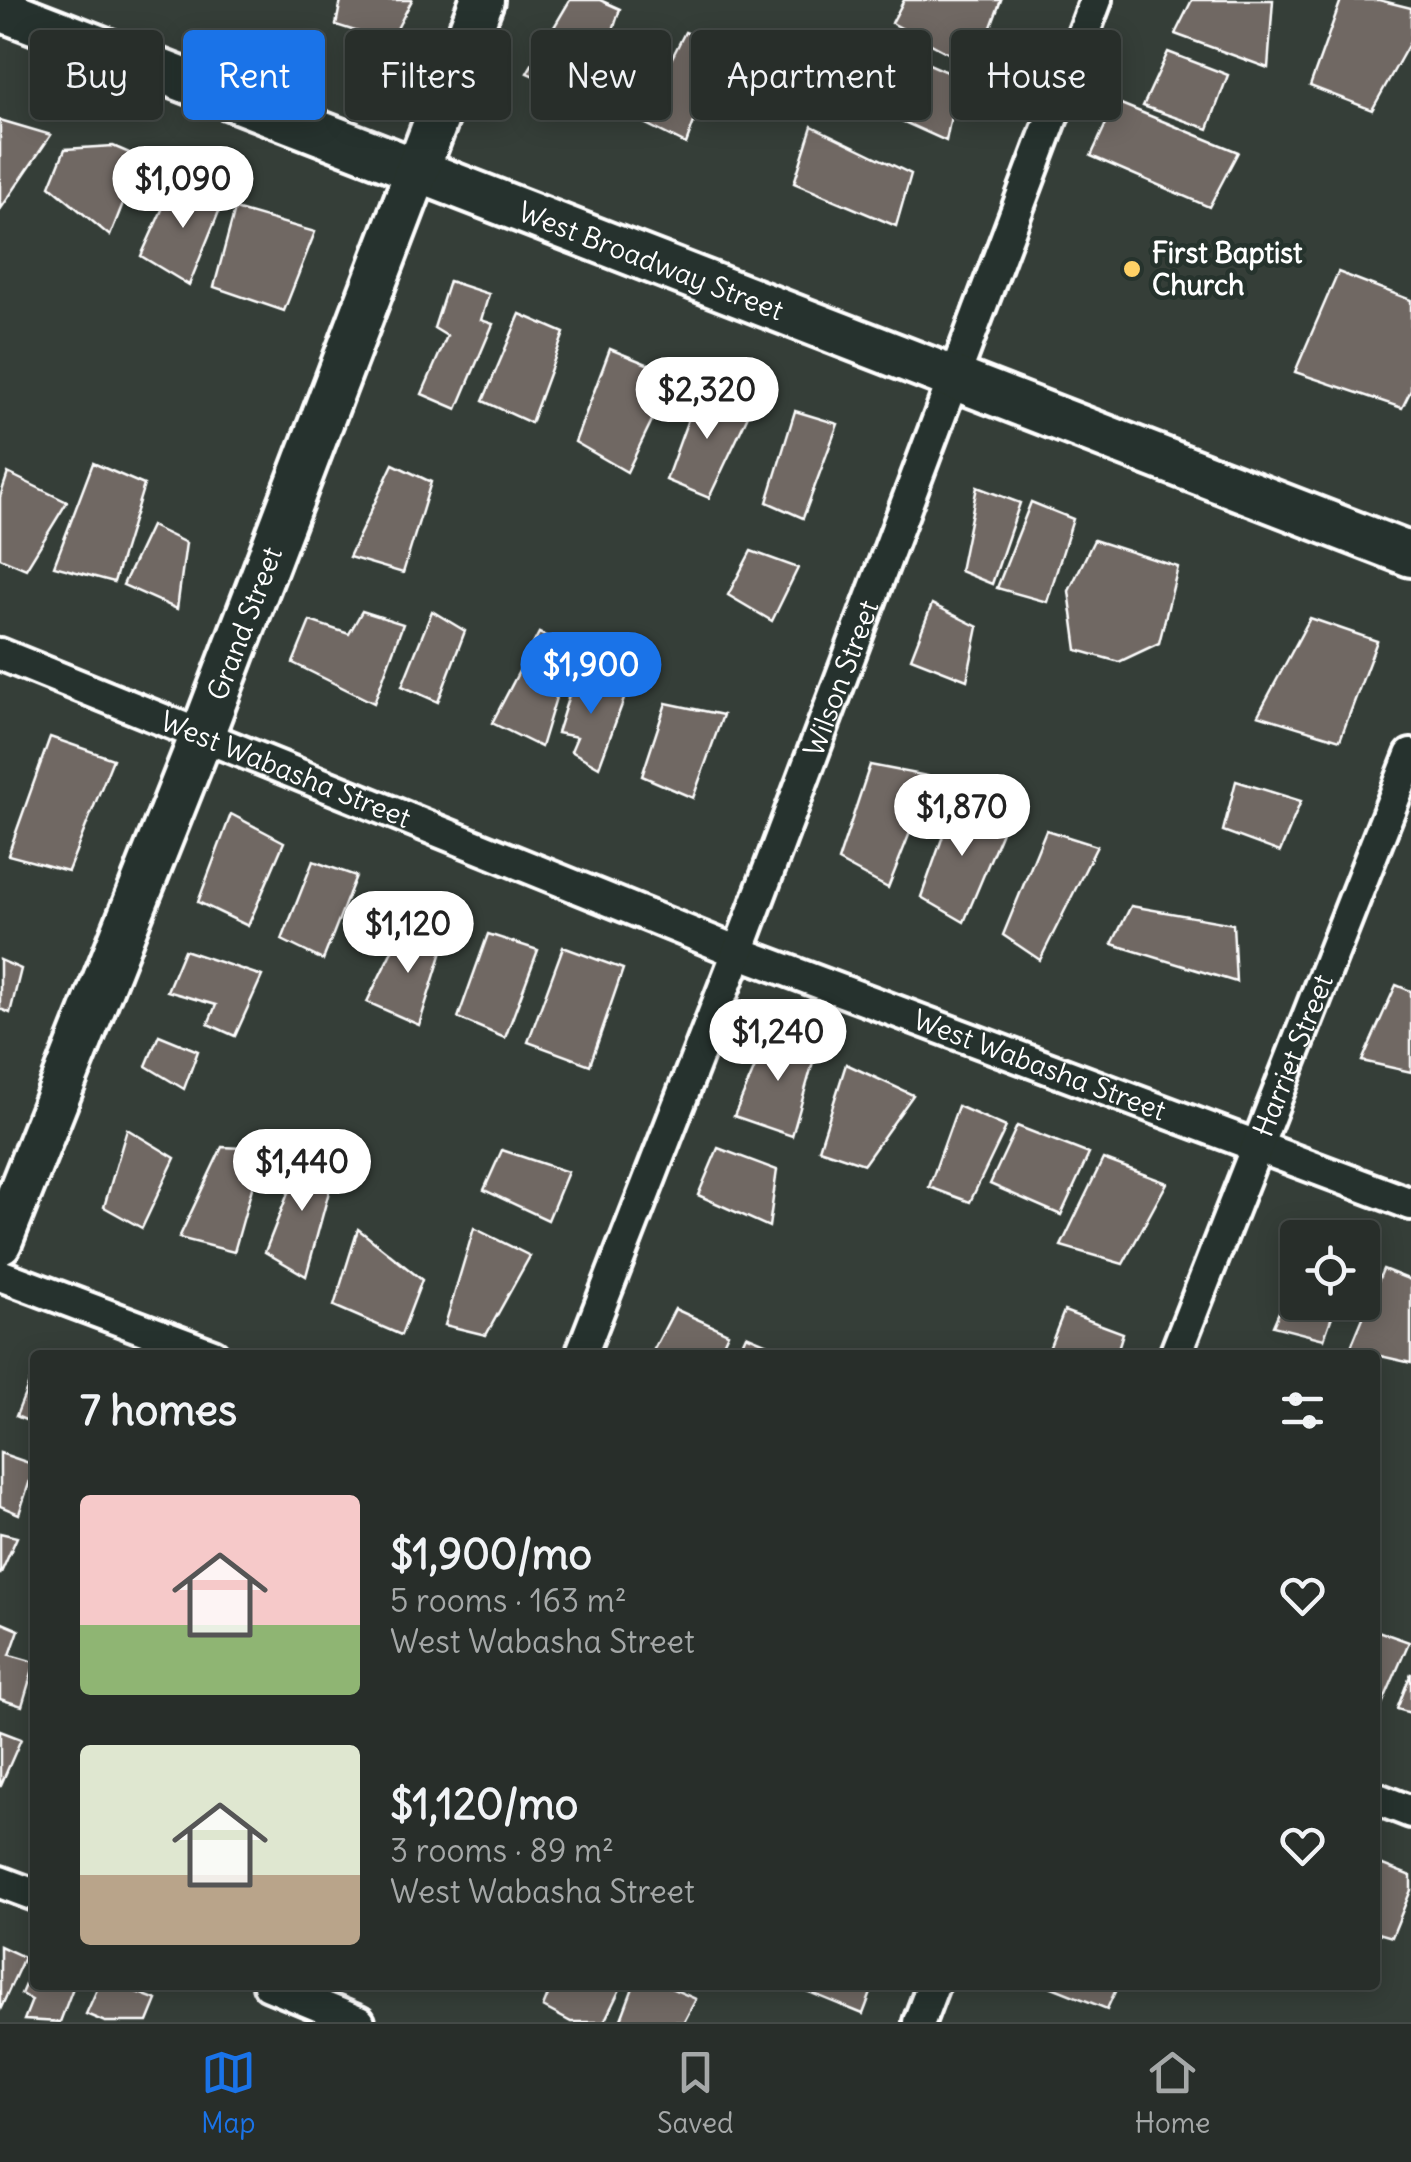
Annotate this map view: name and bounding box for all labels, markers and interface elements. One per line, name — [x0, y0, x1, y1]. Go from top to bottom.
chip: Buy — [30, 30, 163, 120]
chip: Rent — [183, 30, 325, 120]
chip: Filters — [345, 30, 511, 120]
chip: New — [531, 30, 671, 120]
chip: Apartment — [691, 30, 931, 120]
chip: House — [951, 30, 1121, 120]
pin: $1,090 — [102, 146, 264, 231]
text: $1,090 — [134, 158, 232, 199]
street label: West Broadway Street — [513, 193, 789, 328]
place label: First Baptist Church — [1152, 235, 1303, 303]
marker: First Baptist Church — [1121, 258, 1143, 280]
pin: $2,320 — [626, 357, 788, 442]
text: $2,320 — [658, 369, 756, 410]
street label: Grand Street — [199, 542, 290, 705]
street label: Wilson Street — [795, 595, 887, 761]
pin: $1,900 — [510, 632, 672, 717]
text: $1,900 — [542, 644, 640, 685]
street label: West Wabasha Street — [155, 703, 416, 836]
pin: $1,870 — [881, 774, 1043, 859]
text: $1,870 — [916, 786, 1008, 827]
pin: $1,120 — [327, 891, 489, 976]
text: $1,120 — [365, 903, 451, 944]
street label: Harriet Street — [1245, 969, 1341, 1142]
pin: $1,240 — [697, 999, 859, 1084]
street label: West Wabasha Street — [908, 1001, 1171, 1129]
text: $1,240 — [731, 1011, 825, 1052]
pin: $1,440 — [221, 1129, 383, 1214]
text: $1,440 — [255, 1141, 349, 1182]
map controls — [1280, 1220, 1380, 1320]
button: locate — [1280, 1220, 1380, 1320]
icon: filters — [1275, 1383, 1330, 1438]
text: 7 homes — [80, 1384, 237, 1436]
text: $1,900/mo — [390, 1528, 592, 1580]
icon: home — [160, 1535, 280, 1655]
icon: heart — [1275, 1568, 1330, 1623]
text: 5 rooms · 163 m² — [390, 1580, 627, 1621]
text: West Wabasha Street — [390, 1621, 695, 1662]
text: $1,120/mo — [390, 1778, 578, 1830]
icon: home — [160, 1785, 280, 1905]
icon: heart — [1275, 1818, 1330, 1873]
text: 3 rooms · 89 m² — [390, 1830, 614, 1871]
text: West Wabasha Street — [390, 1871, 695, 1912]
tab: Map — [201, 2045, 256, 2141]
tab: Saved — [657, 2045, 734, 2141]
tab: Home — [1135, 2045, 1210, 2141]

